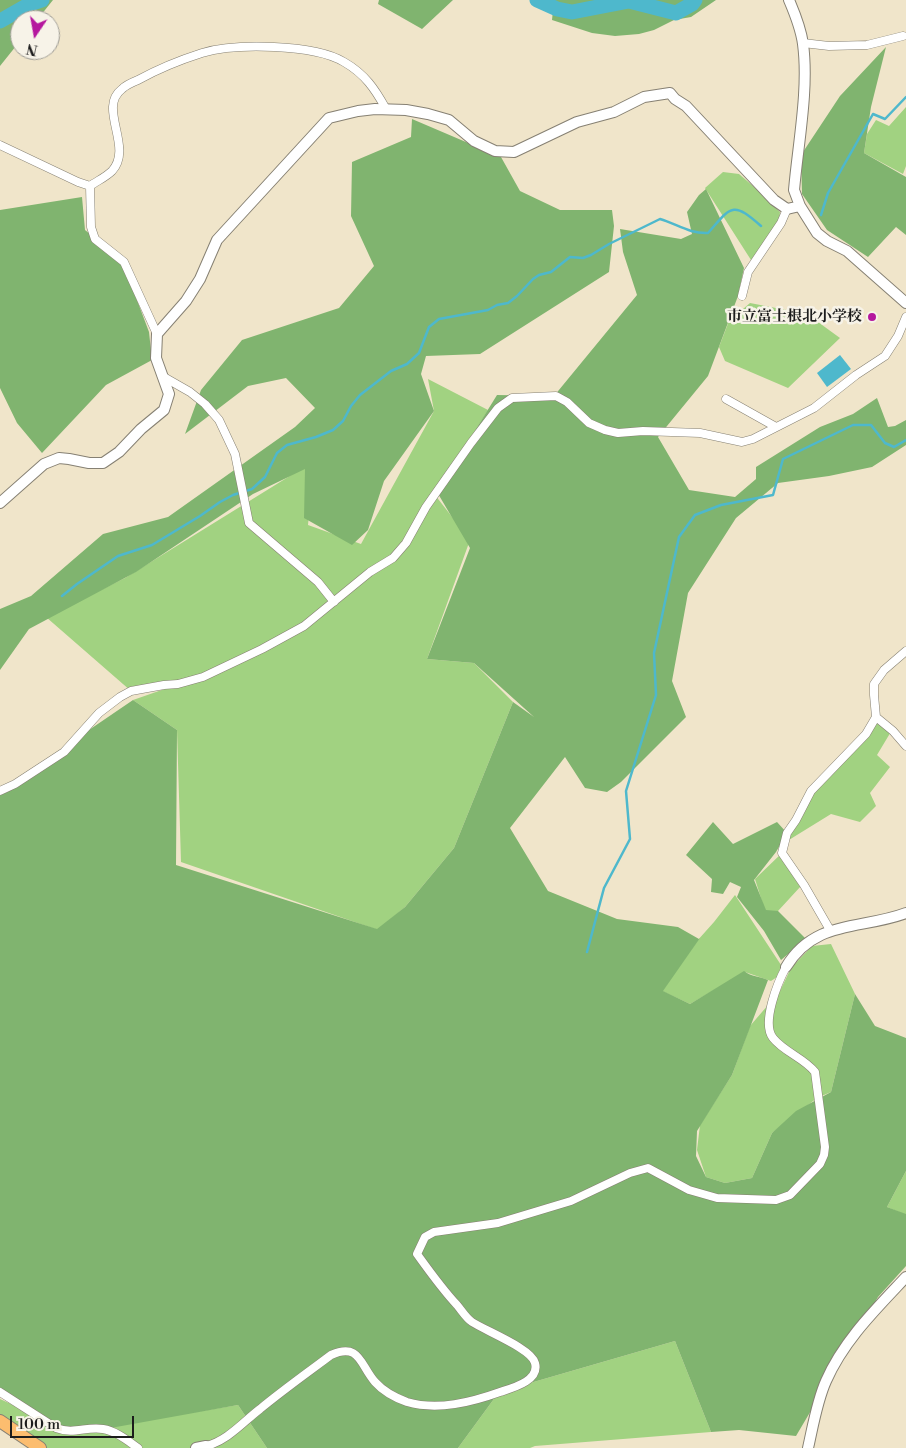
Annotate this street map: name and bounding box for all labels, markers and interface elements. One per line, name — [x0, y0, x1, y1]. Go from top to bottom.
north arrow — [10, 10, 60, 60]
text: N — [25, 39, 39, 59]
place label: 市立富士根北小学校 — [727, 308, 862, 326]
marker: 市立富士根北小学校 — [866, 311, 878, 323]
scale bar — [12, 1406, 136, 1438]
text: 100 m — [18, 1415, 60, 1434]

